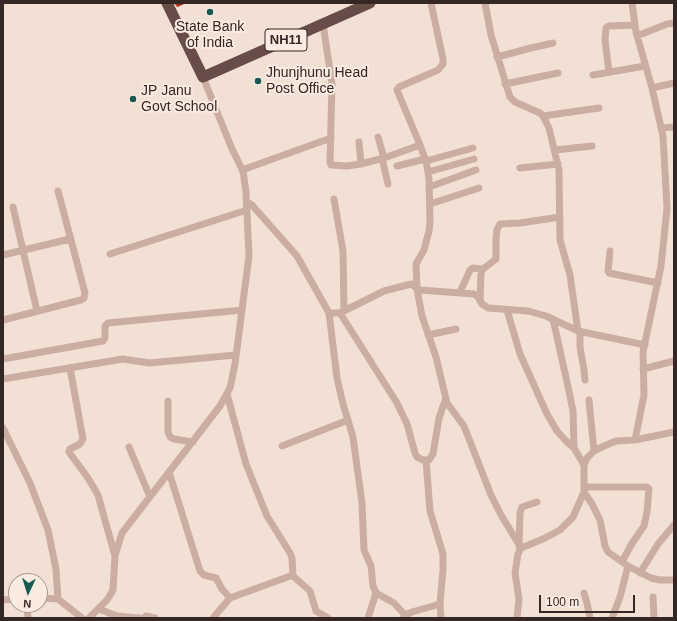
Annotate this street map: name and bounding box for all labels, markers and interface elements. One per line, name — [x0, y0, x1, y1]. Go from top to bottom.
marker: State Bank of India — [205, 7, 215, 17]
place label: State Bank of India — [176, 19, 244, 52]
road number: NH11 — [265, 29, 307, 51]
place label: Jhunjhunu Head Post Office — [266, 65, 368, 98]
marker: Jhunjhunu Head Post Office — [253, 76, 263, 86]
place label: JP Janu Govt School — [141, 83, 217, 116]
marker: JP Janu Govt School — [128, 94, 138, 104]
north arrow — [8, 573, 48, 613]
scale bar — [541, 587, 637, 613]
text: 100 m — [546, 595, 579, 609]
text: N — [23, 598, 32, 610]

